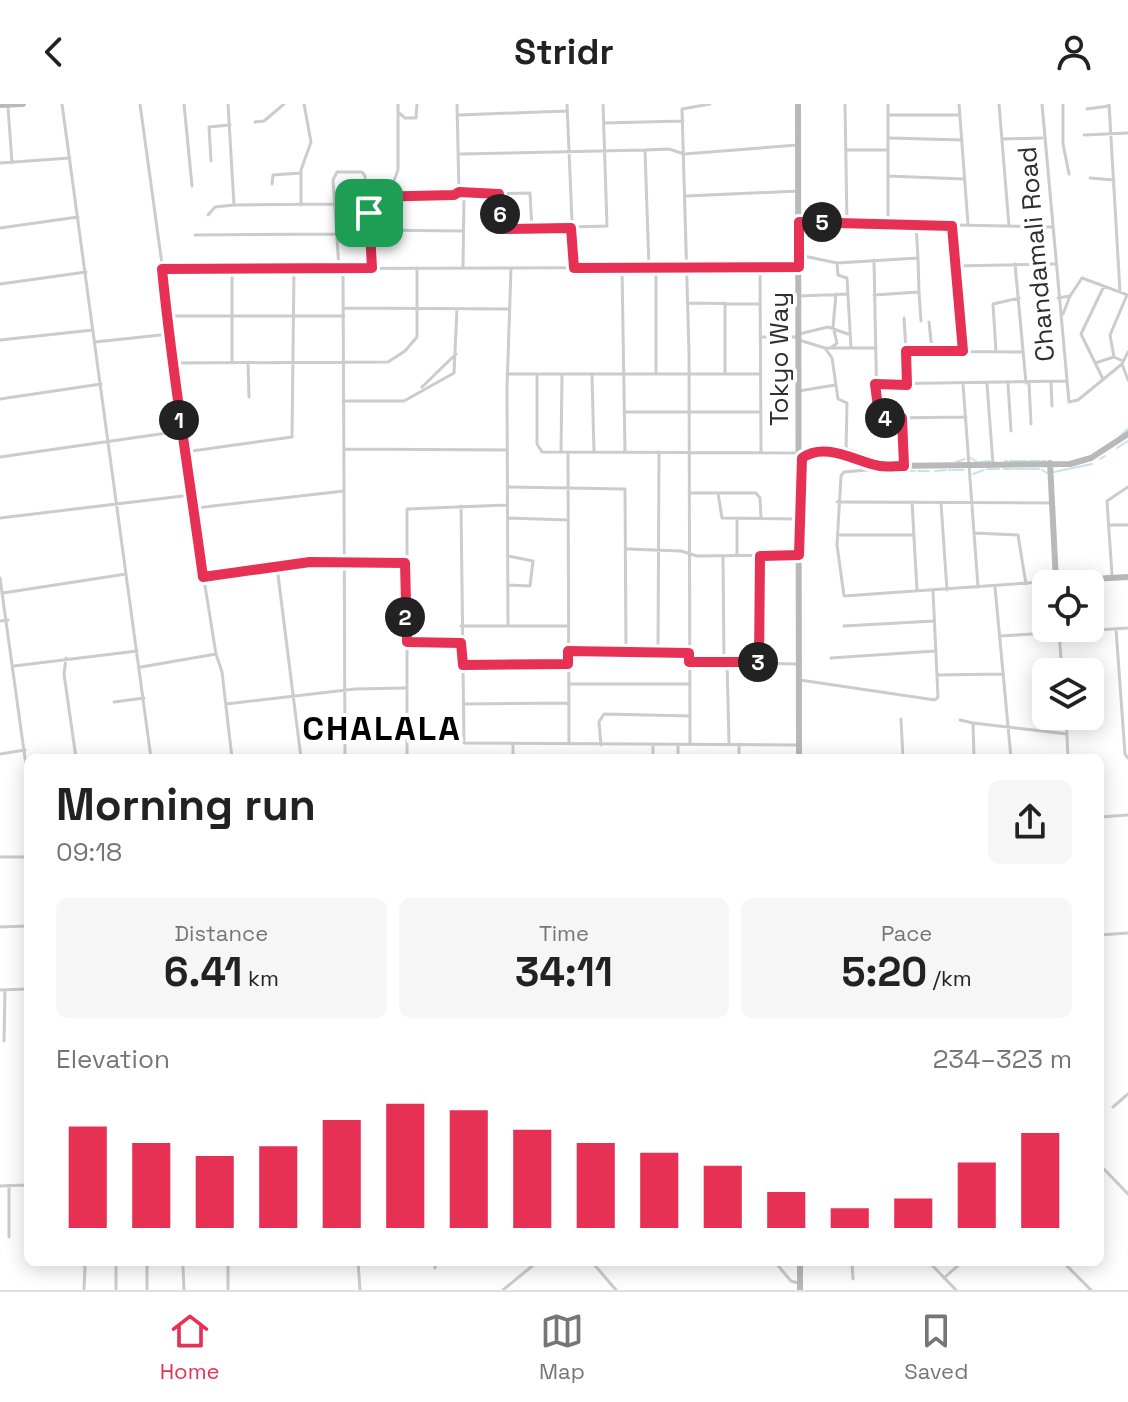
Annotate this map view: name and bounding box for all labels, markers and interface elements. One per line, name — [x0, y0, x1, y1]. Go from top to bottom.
text: Stridr — [514, 29, 614, 75]
icon: back — [32, 30, 76, 74]
icon: person — [1052, 30, 1096, 74]
street label: Chandamali Road — [1010, 145, 1062, 363]
pin — [335, 179, 403, 247]
icon: arrive — [347, 191, 391, 235]
pin: 6 — [480, 194, 520, 234]
text: 6 — [493, 200, 507, 228]
pin: 5 — [802, 202, 842, 242]
text: 5 — [815, 208, 829, 236]
street label: Tokyo Way — [762, 292, 796, 426]
pin: 4 — [865, 398, 905, 438]
pin: 1 — [159, 400, 199, 440]
text: 4 — [878, 404, 892, 432]
text: 1 — [174, 406, 184, 434]
map controls — [1032, 570, 1104, 730]
button: locate — [1032, 570, 1104, 642]
pin: 2 — [385, 597, 425, 637]
text: 2 — [398, 603, 412, 631]
pin: 3 — [738, 642, 778, 682]
text: 3 — [751, 648, 765, 676]
button: layers — [1032, 658, 1104, 730]
district label: CHALALA — [302, 707, 462, 750]
text: Morning run — [56, 777, 316, 833]
button: share — [988, 780, 1072, 864]
text: 09:18 — [56, 835, 122, 869]
text: Distance — [174, 919, 268, 947]
text: Time — [539, 919, 589, 947]
text: Pace — [881, 919, 932, 947]
text: 6.41 — [164, 947, 242, 998]
text: 34:11 — [515, 947, 613, 998]
text: 5:20 — [842, 947, 927, 998]
text: km — [242, 964, 279, 992]
text: /km — [927, 964, 972, 992]
text: Elevation — [56, 1042, 170, 1076]
text: 234–323 m — [933, 1042, 1072, 1076]
tab: Home — [160, 1309, 220, 1385]
tab: Map — [539, 1309, 585, 1385]
tab: Saved — [904, 1309, 968, 1385]

